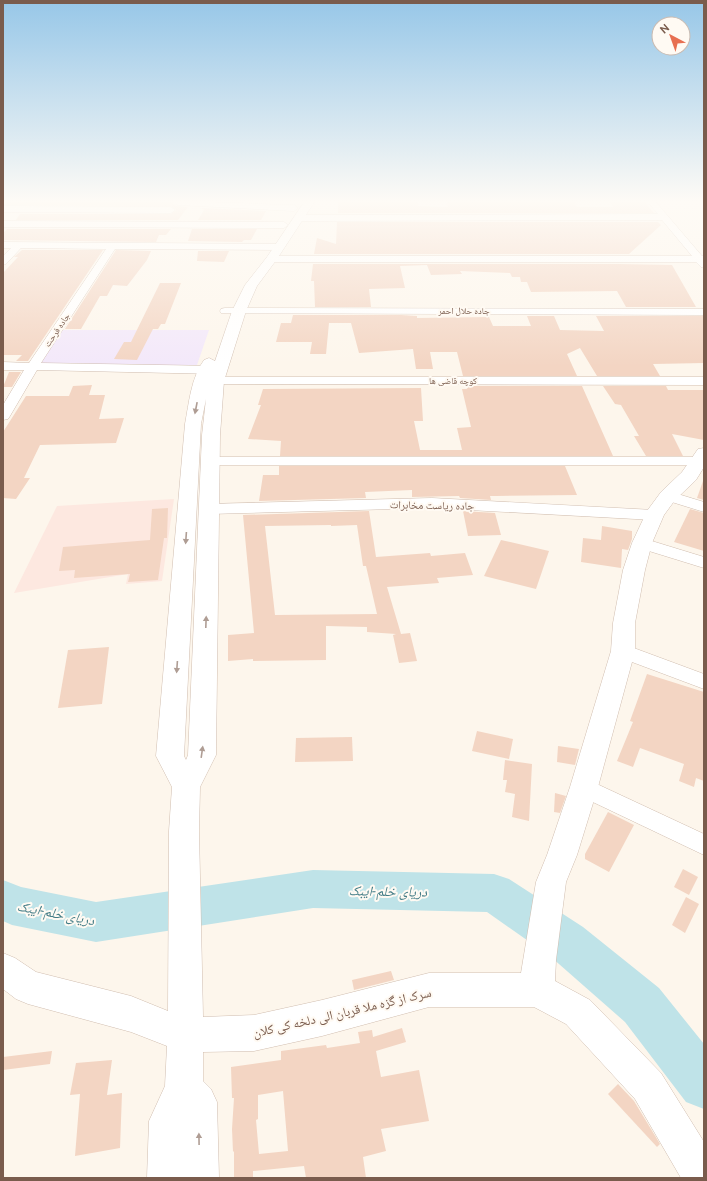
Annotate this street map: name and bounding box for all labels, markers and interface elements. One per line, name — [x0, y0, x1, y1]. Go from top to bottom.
north arrow — [651, 16, 691, 56]
text: N — [657, 21, 671, 36]
street label: جاده حلال احمر — [437, 306, 490, 316]
street label: جاده فرحت — [42, 311, 72, 349]
street label: کوچه قاضی ها — [429, 376, 477, 387]
one-way arrow — [193, 402, 199, 414]
street label: جاده ریاست مخابرات — [390, 498, 474, 512]
one-way arrow — [183, 532, 190, 544]
one-way arrow — [203, 615, 209, 628]
one-way arrow — [173, 661, 180, 673]
one-way arrow — [199, 745, 205, 758]
water label: دریای خلم-ایبک — [349, 882, 428, 902]
water label: دریای خلم-ایبک — [16, 898, 96, 930]
street label: سرک از گزه ملا قربان الی دلخه کی کلان — [251, 985, 433, 1041]
one-way arrow — [196, 1132, 202, 1145]

